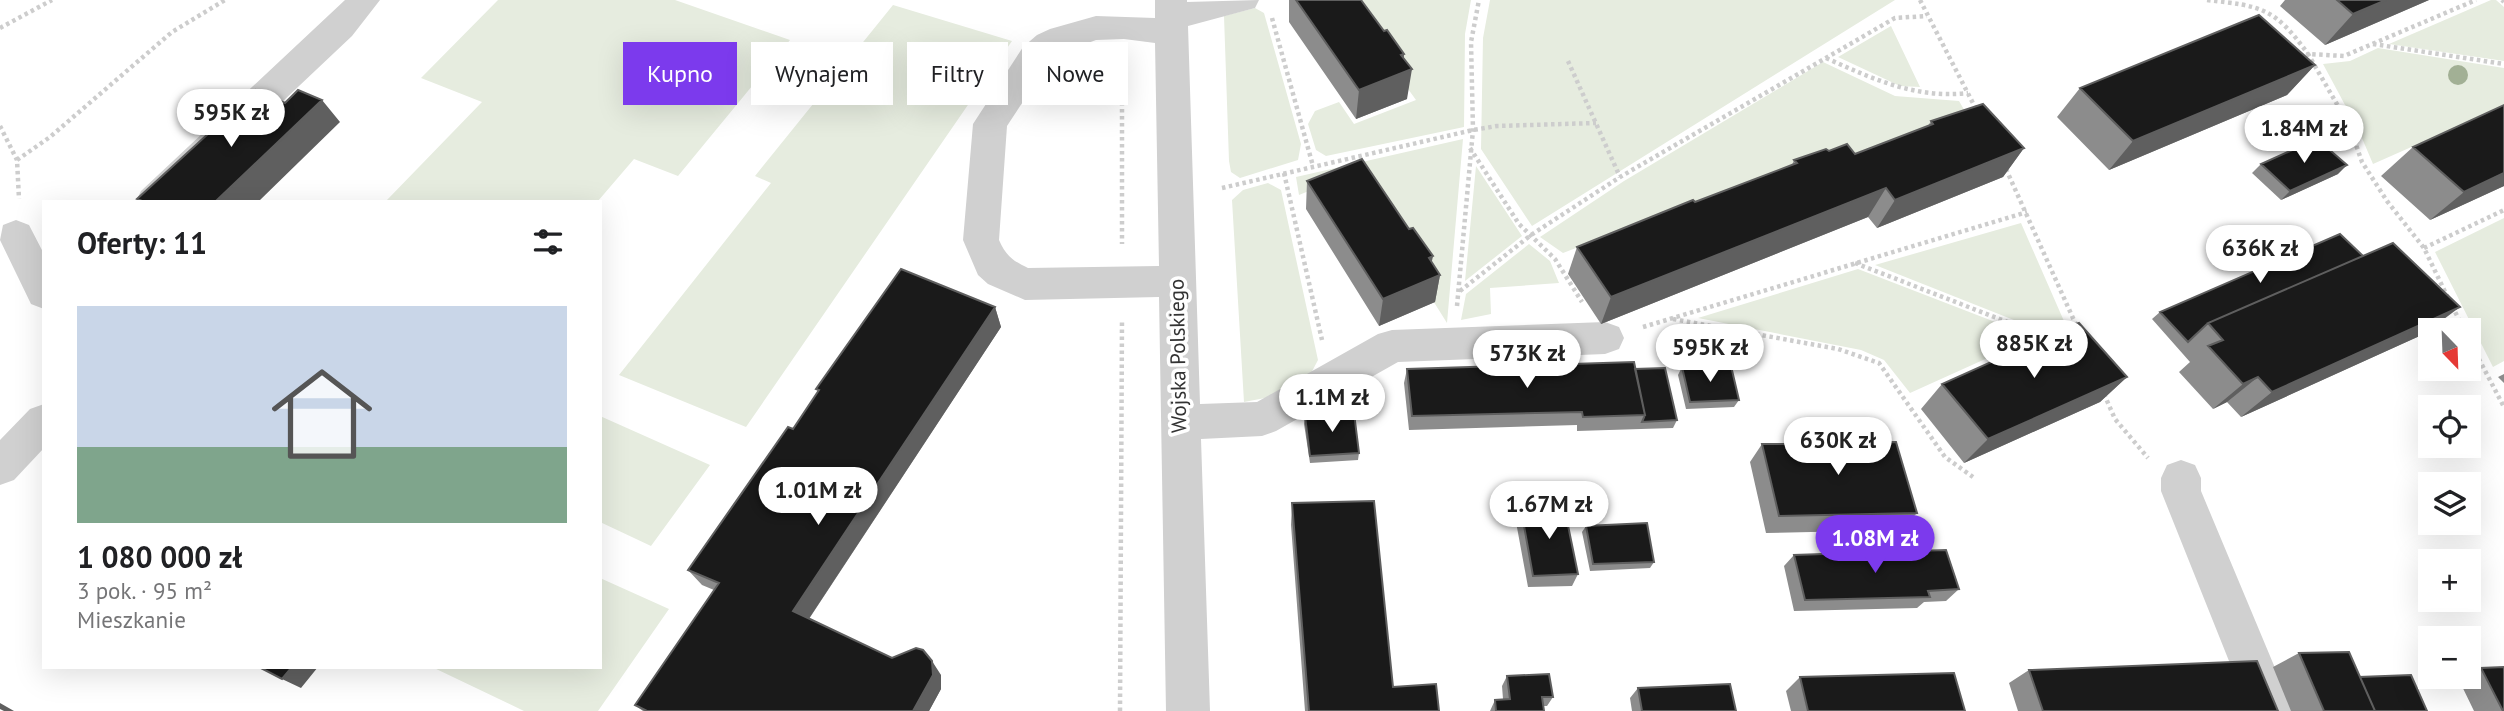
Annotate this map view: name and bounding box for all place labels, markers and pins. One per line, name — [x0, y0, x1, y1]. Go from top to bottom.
pin: 595K zł — [166, 90, 296, 149]
pin: 1.84M zł — [2232, 106, 2376, 165]
pin: 636K zł — [2195, 226, 2325, 285]
pin: 885K zł — [1969, 320, 2099, 380]
pin: 595K zł — [1645, 324, 1775, 384]
pin: 573K zł — [1462, 330, 1592, 390]
pin: 1.1M zł — [1267, 374, 1397, 434]
pin: 630K zł — [1773, 418, 1903, 477]
pin: 1.01M zł — [746, 468, 890, 527]
pin: 1.67M zł — [1477, 482, 1621, 541]
pin: 1.08M zł — [1803, 516, 1947, 575]

